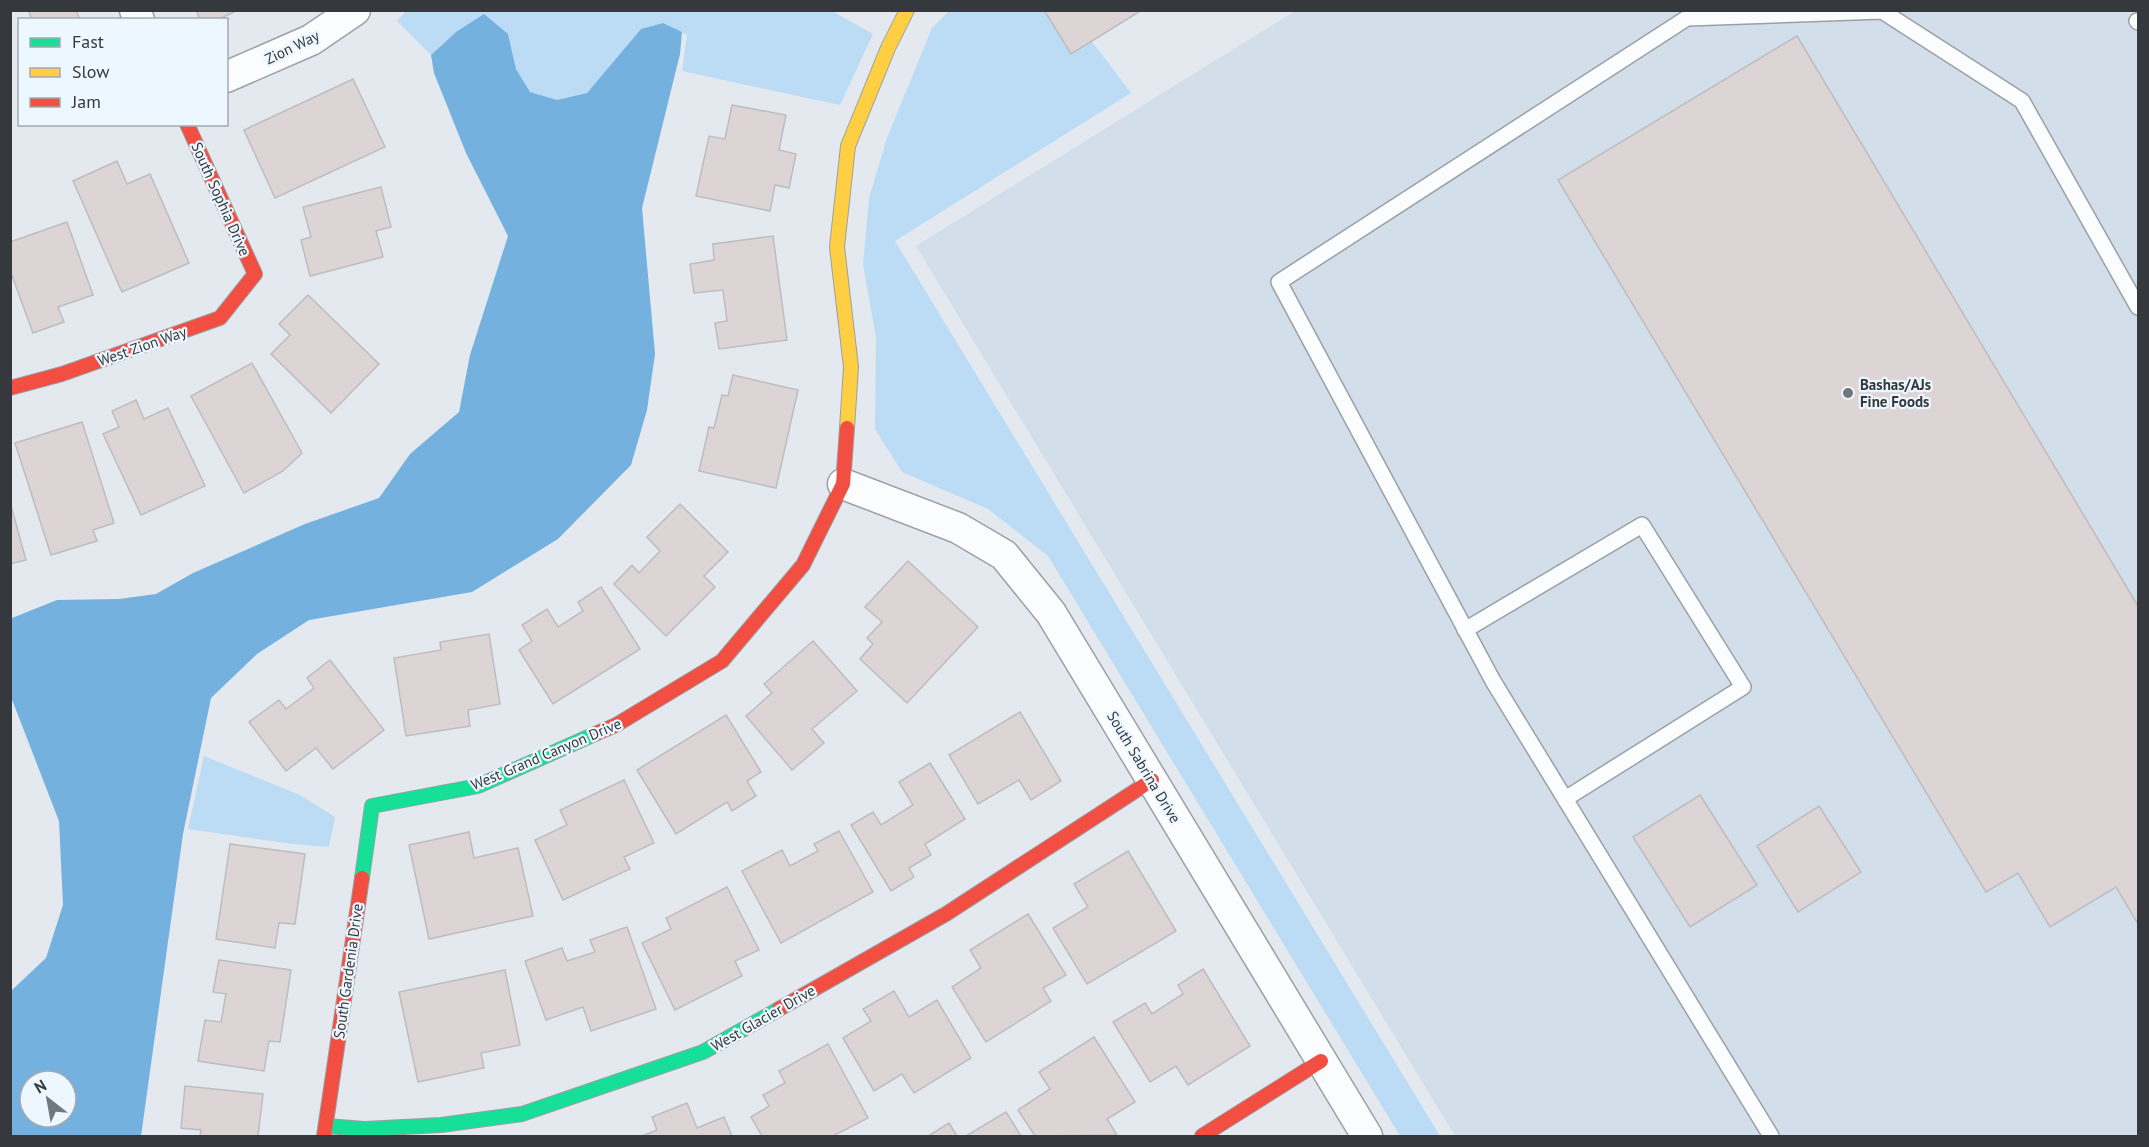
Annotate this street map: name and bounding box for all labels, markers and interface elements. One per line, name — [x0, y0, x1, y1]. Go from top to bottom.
legend — [18, 18, 228, 126]
street label: Zion Way — [262, 26, 322, 68]
text: Fast — [72, 30, 104, 53]
text: Slow — [72, 60, 110, 83]
text: Jam — [71, 90, 101, 113]
street label: South Sophia Drive — [187, 139, 255, 259]
street label: West Zion Way — [95, 322, 189, 370]
place label: Bashas/AJs Fine Foods — [1860, 375, 1931, 411]
marker: Bashas/AJs Fine Foods — [1841, 386, 1855, 400]
street label: South Sabrina Drive — [1103, 708, 1185, 826]
street label: West Grand Canyon Drive — [468, 714, 624, 794]
street label: South Gardenia Drive — [329, 902, 367, 1040]
street label: West Glacier Drive — [708, 981, 818, 1055]
north arrow — [18, 1069, 78, 1129]
text: N — [31, 1075, 50, 1097]

